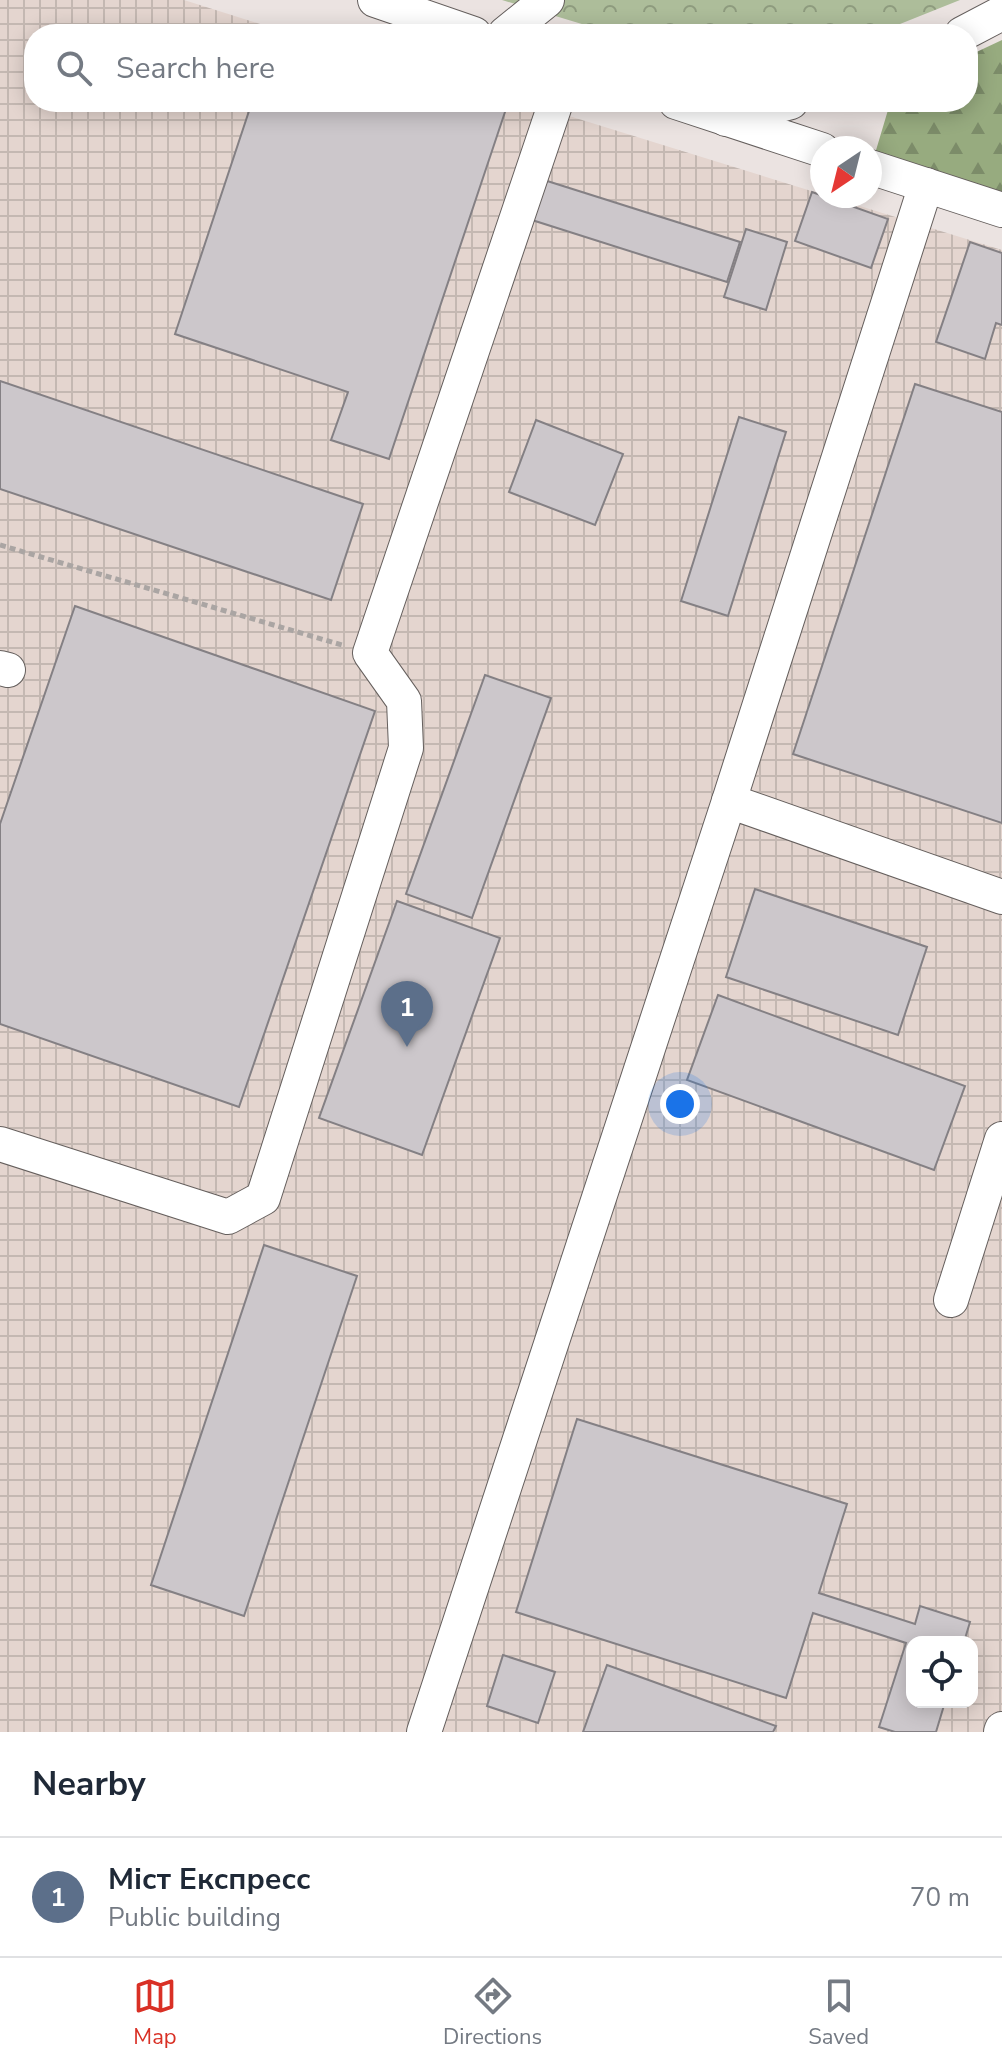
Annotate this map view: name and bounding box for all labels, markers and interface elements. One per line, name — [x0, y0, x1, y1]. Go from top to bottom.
search box — [24, 24, 978, 112]
icon: search — [52, 46, 96, 90]
text: Search here — [116, 48, 275, 89]
north arrow — [810, 136, 882, 208]
pin: 1 — [381, 981, 433, 1047]
your location — [660, 1084, 700, 1124]
map controls — [906, 1636, 978, 1708]
button: locate — [906, 1636, 978, 1708]
text: Nearby — [32, 1761, 146, 1807]
text: Міст Експресс — [108, 1859, 311, 1900]
text: 1 — [50, 1880, 66, 1915]
text: 70 m — [910, 1880, 970, 1915]
text: Public building — [108, 1900, 281, 1935]
tab: Map — [133, 1974, 177, 2052]
tab: Directions — [443, 1974, 542, 2052]
tab: Saved — [808, 1974, 869, 2052]

